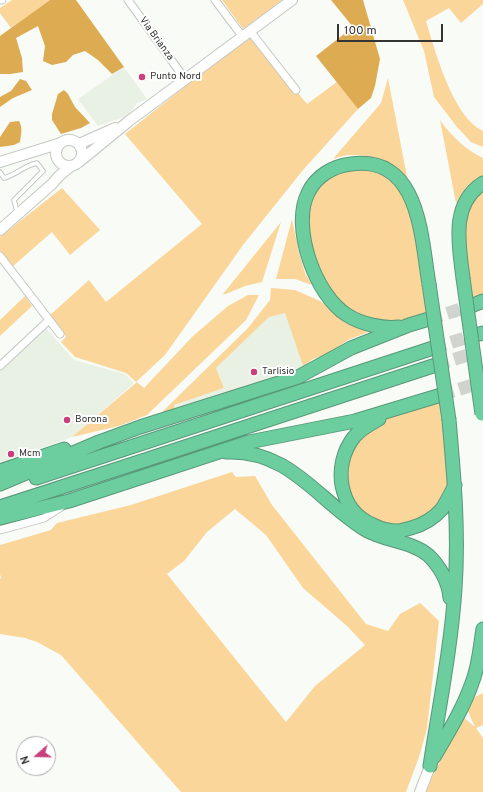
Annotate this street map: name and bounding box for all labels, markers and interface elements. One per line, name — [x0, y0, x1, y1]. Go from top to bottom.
street label: Via Brianza — [136, 15, 176, 63]
scale bar — [339, 16, 445, 42]
text: 100 m — [344, 23, 377, 39]
place label: Punto Nord — [150, 71, 201, 83]
marker: Punto Nord — [137, 72, 147, 82]
place label: Tarlisio — [262, 366, 294, 378]
marker: Tarlisio — [249, 367, 259, 377]
place label: Borona — [75, 414, 107, 426]
marker: Borona — [62, 415, 72, 425]
place label: Mcm — [19, 448, 41, 460]
marker: Mcm — [6, 449, 16, 459]
north arrow — [16, 736, 56, 776]
text: N — [18, 754, 34, 766]

